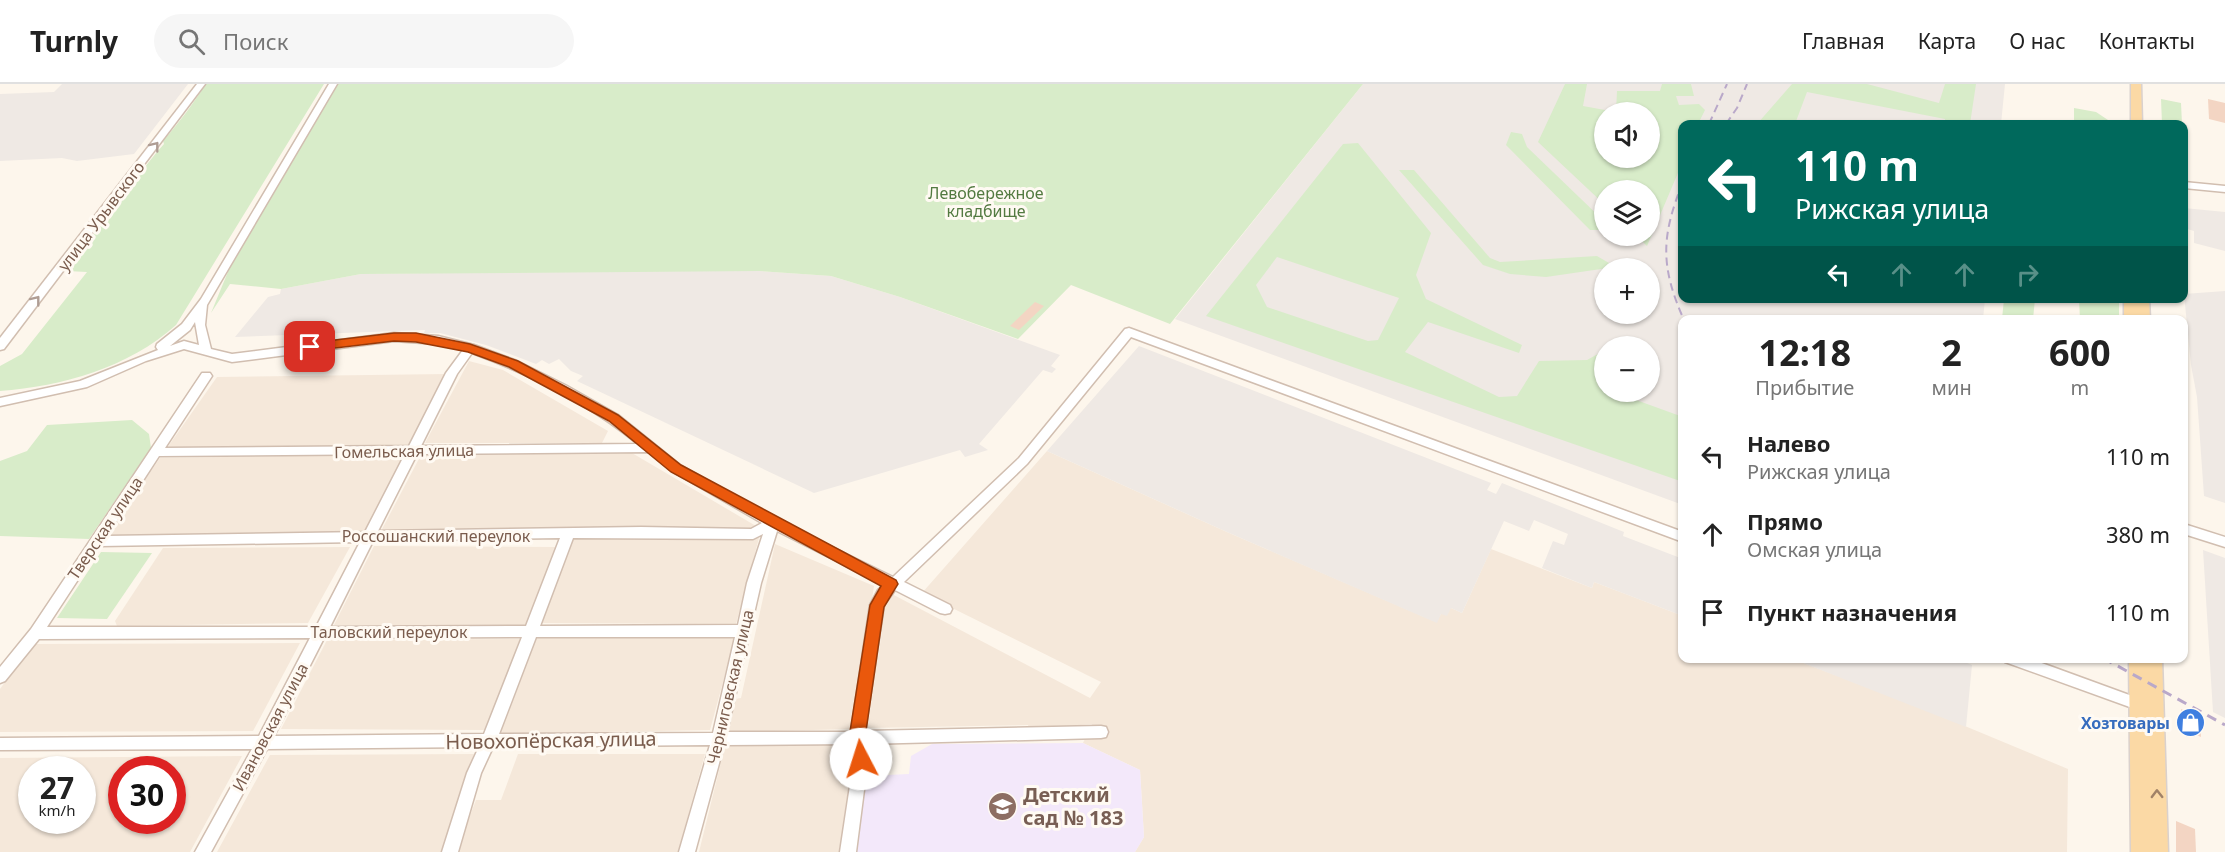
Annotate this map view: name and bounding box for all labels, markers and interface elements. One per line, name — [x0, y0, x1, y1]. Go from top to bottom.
search box — [154, 14, 574, 68]
text: Turnly — [30, 22, 118, 60]
icon: search — [175, 25, 208, 58]
text: Поиск — [223, 26, 288, 56]
text: Главная — [1802, 27, 1885, 55]
text: Карта — [1918, 27, 1976, 55]
text: О нас — [2009, 27, 2066, 55]
text: Контакты — [2099, 27, 2195, 55]
map controls — [1594, 102, 1660, 402]
button: sound — [1594, 102, 1660, 168]
text: 110 m — [1795, 136, 1919, 193]
one-way arrow — [147, 142, 158, 153]
icon: left — [1696, 144, 1774, 222]
street label: улица Урывского — [52, 157, 150, 275]
button: layers — [1594, 180, 1660, 246]
park label: Левобережное кладбище — [928, 182, 1044, 222]
text: Рижская улица — [1795, 190, 1989, 227]
button: + — [1594, 258, 1660, 324]
icon: left — [1822, 258, 1855, 291]
icon: ahead — [1885, 258, 1918, 291]
icon: ahead — [1948, 258, 1981, 291]
icon: right — [2011, 258, 2044, 291]
one-way arrow — [28, 296, 39, 307]
pin — [284, 321, 335, 372]
text: 12:18 — [1759, 328, 1851, 377]
text: 2 — [1941, 328, 1962, 377]
text: 600 — [2049, 328, 2111, 377]
icon: arrive — [293, 330, 326, 363]
button: − — [1594, 336, 1660, 402]
text: Прибытие — [1755, 374, 1854, 401]
text: мин — [1932, 374, 1972, 401]
text: m — [2070, 374, 2089, 401]
text: Налево — [1747, 428, 1830, 458]
street label: Гомельская улица — [334, 439, 474, 463]
icon: left — [1696, 440, 1729, 473]
text: 110 m — [2106, 441, 2170, 471]
text: Рижская улица — [1747, 458, 1891, 485]
street label: Тверская улица — [62, 472, 148, 584]
text: Прямо — [1747, 506, 1823, 536]
icon: ahead — [1696, 518, 1729, 551]
text: 380 m — [2106, 519, 2170, 549]
street label: Россошанский переулок — [342, 525, 531, 547]
text: Омская улица — [1747, 536, 1882, 563]
icon: arrive — [1696, 596, 1729, 629]
text: Пункт назначения — [1747, 597, 1957, 627]
text: 110 m — [2106, 597, 2170, 627]
street label: Черниговская улица — [701, 607, 759, 767]
street label: Таловский переулок — [311, 621, 468, 643]
street label: Ивановская улица — [227, 659, 313, 795]
shop icon: Хозтовары — [2175, 707, 2207, 739]
place label: Хозтовары — [2081, 712, 2170, 734]
street label: Новохопёрская улица — [445, 725, 657, 755]
position arrow — [829, 727, 893, 791]
speed limit sign: 30 — [108, 756, 186, 834]
text: 27 — [40, 767, 74, 808]
place label: Детский сад № 183 — [1023, 781, 1123, 831]
one-way arrow — [2151, 789, 2163, 798]
school or university icon: Детский сад № 183 — [986, 790, 1018, 822]
text: km/h — [39, 800, 75, 820]

